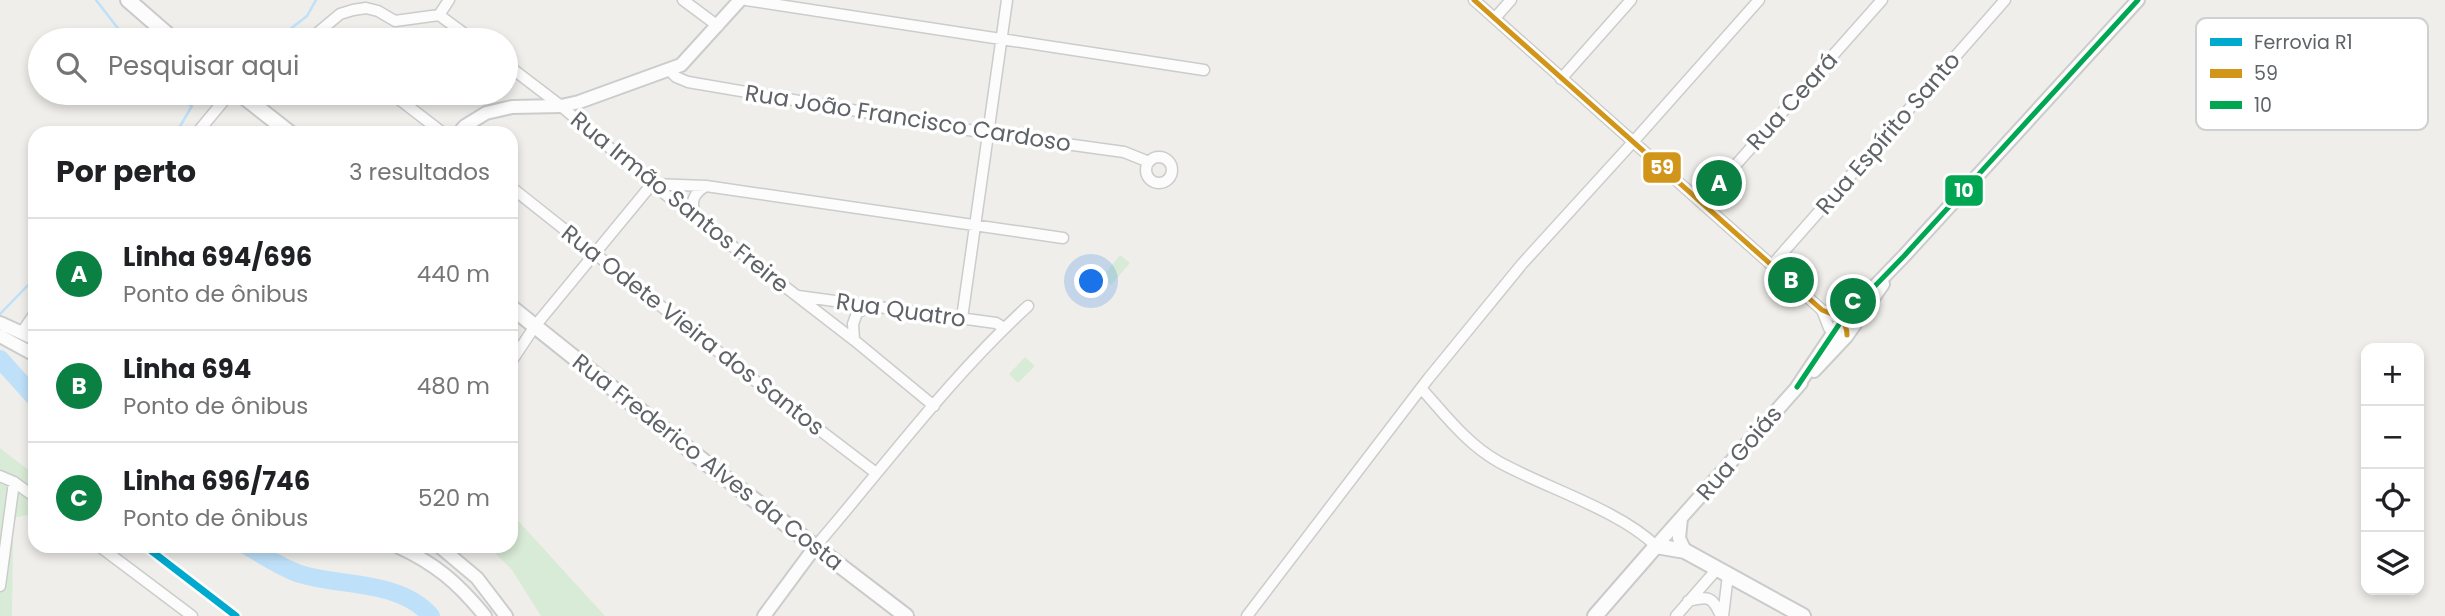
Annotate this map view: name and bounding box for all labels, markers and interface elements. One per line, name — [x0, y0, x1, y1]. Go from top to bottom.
legend — [2196, 18, 2428, 130]
search box — [28, 28, 518, 105]
text: Ferrovia R1 — [2254, 29, 2353, 56]
street label: Rua Ceará — [1739, 45, 1845, 157]
street label: Rua Espírito Santo — [1808, 45, 1968, 221]
icon: search — [52, 48, 90, 86]
text: Pesquisar aqui — [108, 48, 299, 84]
text: 59 — [2254, 60, 2278, 87]
street label: Rua João Francisco Cardoso — [743, 76, 1073, 160]
text: 10 — [2254, 92, 2272, 119]
street label: Rua Irmão Santos Freire — [564, 104, 796, 300]
text: Por perto — [56, 150, 196, 193]
line badge: 59 — [1642, 151, 1682, 184]
text: 59 — [1650, 154, 1674, 181]
text: 3 resultados — [349, 156, 490, 188]
pin: A — [1696, 157, 1742, 209]
line badge: 10 — [1944, 174, 1984, 207]
text: 10 — [1954, 177, 1974, 204]
street label: Rua Odete Vieira dos Santos — [555, 217, 831, 443]
text: Linha 694/696 — [123, 239, 312, 275]
pin: B — [1768, 254, 1814, 306]
text: A — [71, 258, 87, 290]
text: 440 m — [417, 258, 490, 290]
your location — [1074, 264, 1108, 298]
pin: C — [1830, 275, 1876, 327]
text: Ponto de ônibus — [123, 278, 308, 310]
street label: Rua Quatro — [834, 285, 968, 335]
map controls — [2361, 343, 2424, 595]
button: + — [2361, 343, 2424, 406]
street label: Rua Frederico Alves da Costa — [566, 346, 850, 578]
text: Linha 694 — [123, 351, 251, 387]
text: B — [71, 370, 87, 402]
text: 480 m — [417, 370, 490, 402]
text: Ponto de ônibus — [123, 390, 308, 422]
street label: Rua Goiás — [1689, 399, 1789, 507]
button: − — [2361, 406, 2424, 469]
text: Linha 696/746 — [123, 463, 310, 499]
button: locate — [2361, 469, 2424, 532]
text: C — [70, 482, 88, 514]
text: 520 m — [418, 482, 490, 514]
text: Ponto de ônibus — [123, 502, 308, 534]
button: layers — [2361, 532, 2424, 595]

